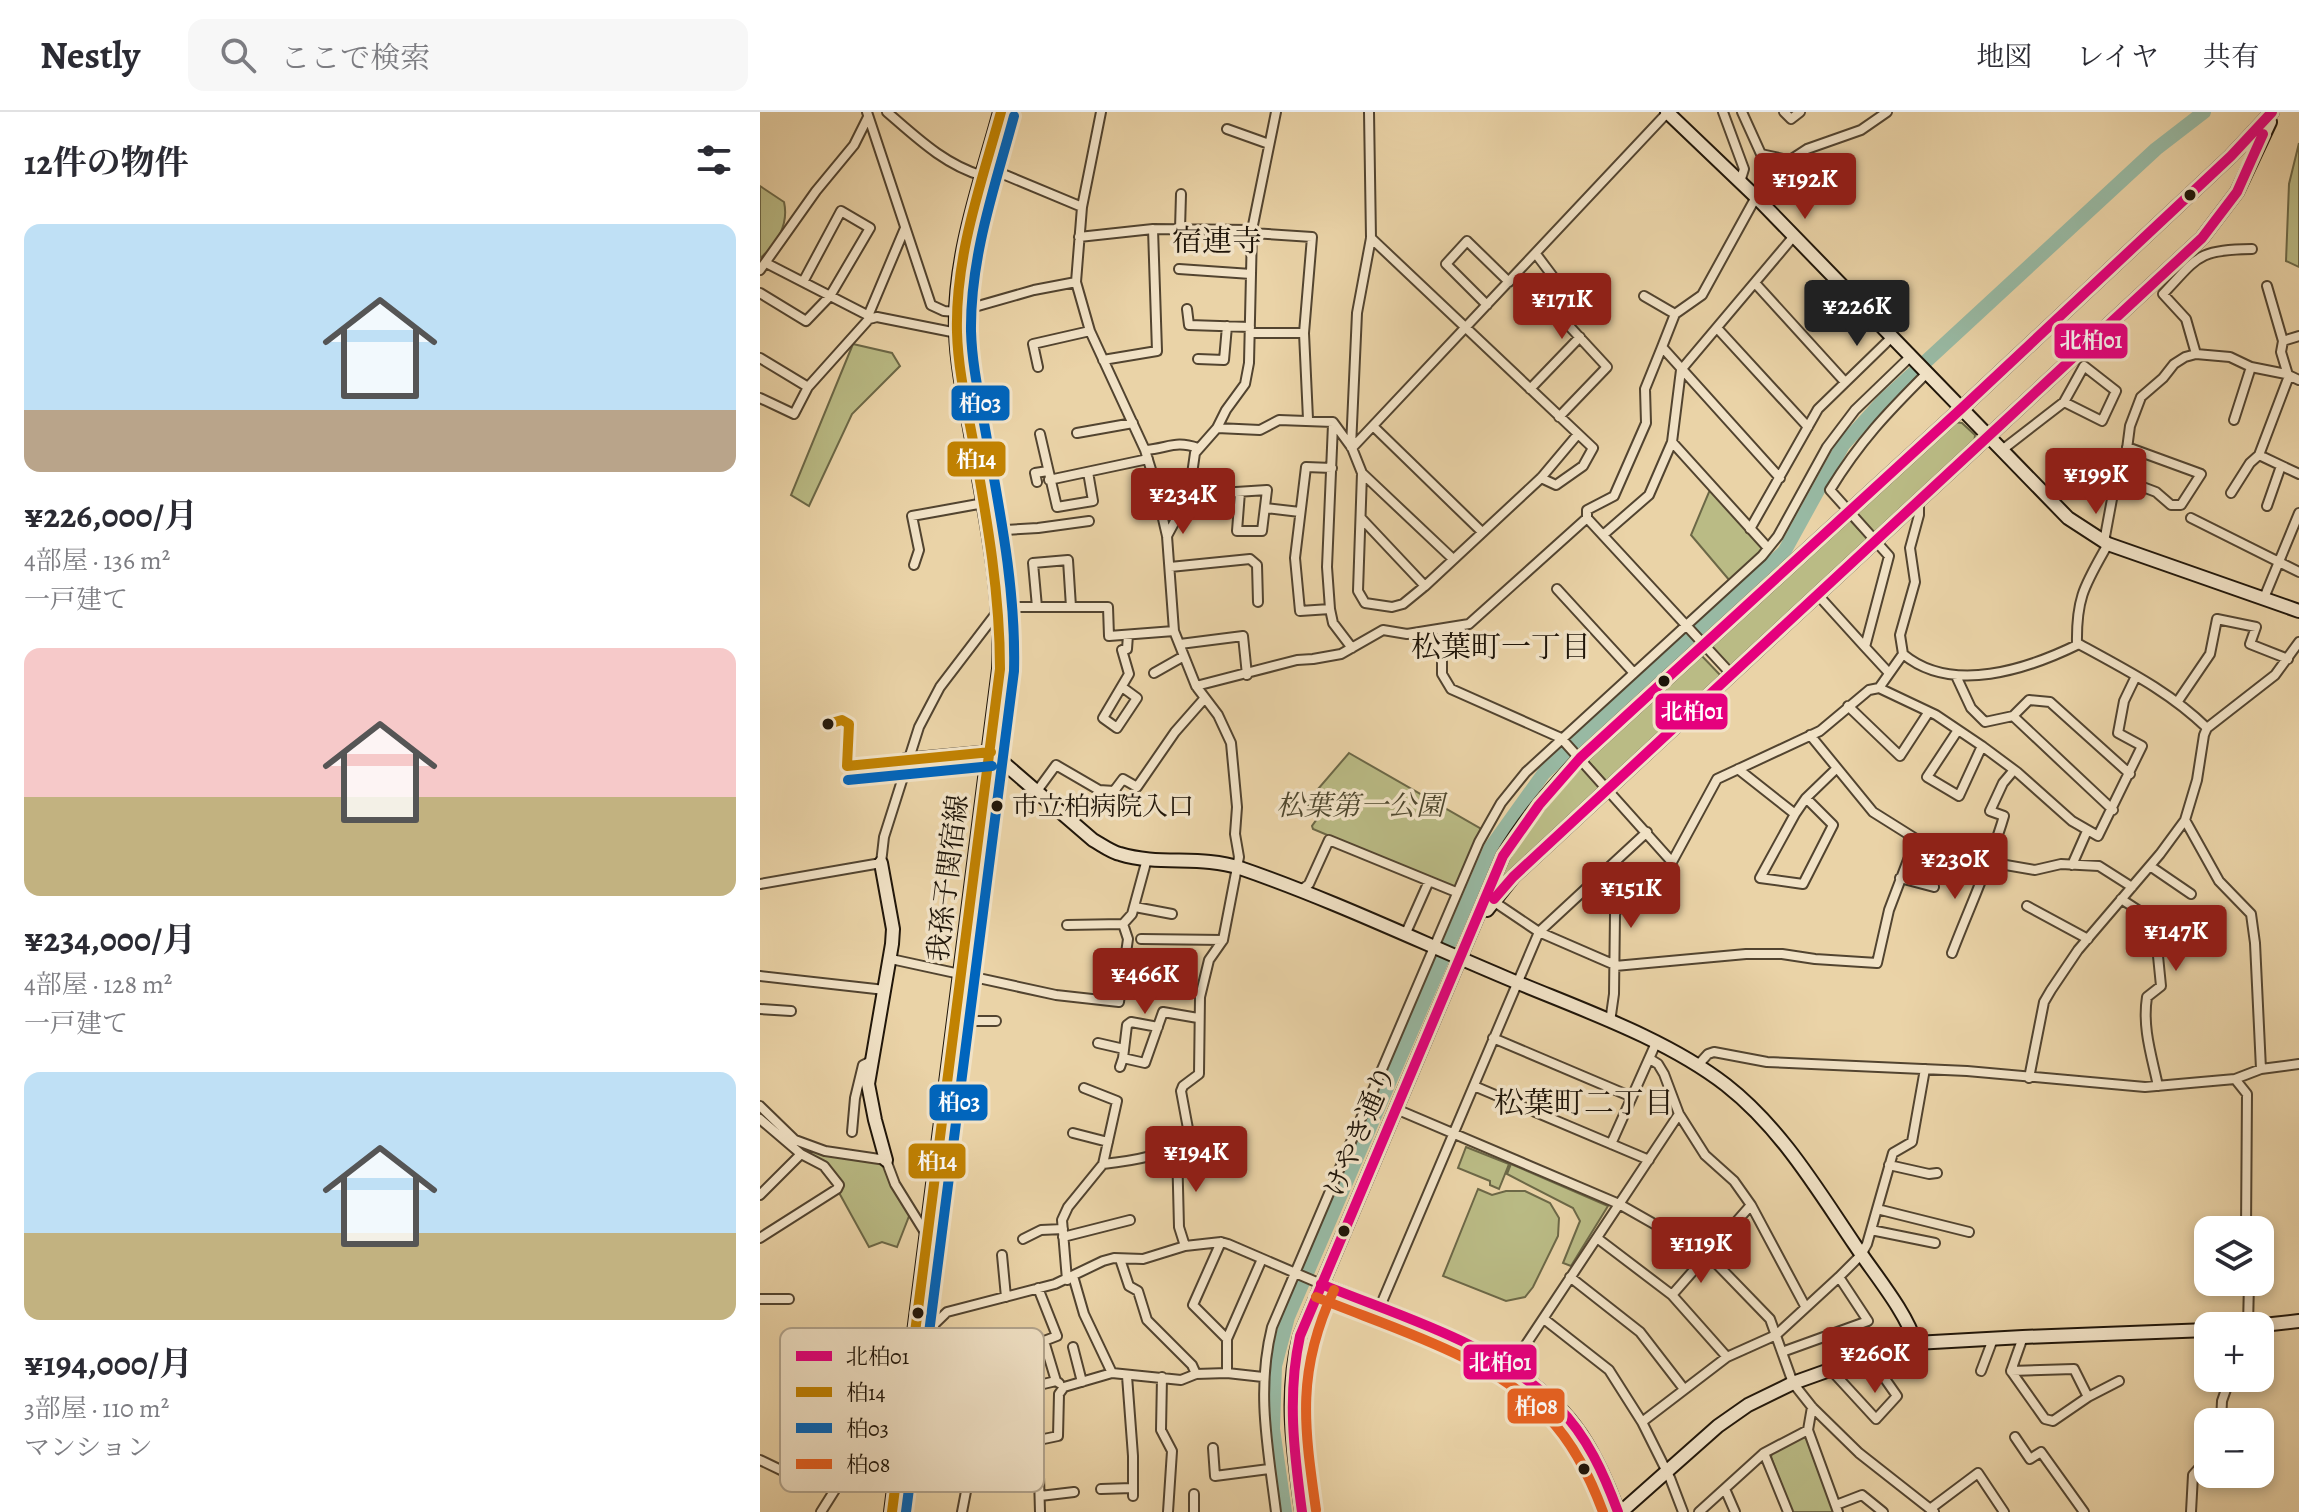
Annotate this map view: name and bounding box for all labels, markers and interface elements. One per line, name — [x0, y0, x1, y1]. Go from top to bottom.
search box — [188, 19, 748, 91]
text: Nestly — [40, 29, 140, 81]
icon: search — [216, 33, 260, 77]
text: ここで検索 — [280, 38, 430, 78]
text: 地図 — [1976, 38, 2032, 76]
text: レイヤ — [2076, 38, 2159, 76]
text: 共有 — [2203, 38, 2259, 76]
icon: filters — [692, 138, 736, 182]
text: 12件の物件 — [24, 139, 189, 186]
pin: ¥192K — [1749, 153, 1861, 221]
text: ¥192K — [1772, 161, 1838, 196]
unlabelled marker — [2182, 187, 2198, 203]
district label: 宿連寺 — [1172, 221, 1262, 261]
pin: ¥171K — [1506, 273, 1618, 341]
icon: home — [308, 276, 452, 420]
pin: ¥226K — [1801, 280, 1913, 348]
text: ¥171K — [1531, 281, 1593, 316]
text: ¥226K — [1822, 288, 1892, 323]
line badge: 北柏01 — [2053, 322, 2129, 360]
text: 北柏01 — [2060, 326, 2123, 356]
line badge: 柏03 — [950, 384, 1011, 422]
text: 柏03 — [959, 389, 1001, 419]
line badge: 柏14 — [946, 440, 1007, 478]
text: 柏14 — [956, 445, 996, 475]
pin: ¥199K — [2040, 448, 2152, 516]
text: ¥199K — [2063, 456, 2129, 491]
pin: ¥234K — [1127, 468, 1239, 536]
text: ¥234K — [1149, 476, 1217, 511]
text: ¥226,000/月 — [24, 492, 198, 539]
text: 4部屋 · 136 m² — [24, 543, 170, 578]
text: 一戸建て — [24, 582, 128, 617]
district label: 松葉町一丁目 — [1411, 627, 1591, 667]
unlabelled marker — [1656, 673, 1672, 689]
line badge: 北柏01 — [1654, 692, 1729, 731]
text: 北柏01 — [1661, 697, 1724, 727]
icon: home — [308, 700, 452, 844]
unlabelled marker — [820, 716, 836, 732]
park label: 松葉第一公園 — [1276, 787, 1448, 825]
place label: 市立柏病院入口 — [1012, 789, 1194, 824]
street label: 我孫子関宿線 — [919, 792, 977, 964]
marker: 市立柏病院入口 — [989, 798, 1005, 814]
pin: ¥230K — [1899, 833, 2011, 901]
text: ¥230K — [1921, 841, 1989, 876]
pin: ¥151K — [1575, 862, 1687, 930]
text: ¥151K — [1600, 870, 1662, 905]
pin: ¥147K — [2120, 905, 2232, 973]
text: ¥147K — [2144, 913, 2208, 948]
text: ¥234,000/月 — [24, 916, 196, 963]
pin: ¥466K — [1089, 948, 1201, 1016]
text: ¥466K — [1111, 956, 1179, 991]
text: 4部屋 · 128 m² — [24, 967, 172, 1002]
text: 一戸建て — [24, 1006, 128, 1041]
street label: けやき通り — [1315, 1059, 1405, 1203]
line badge: 柏03 — [928, 1083, 989, 1122]
district label: 松葉町二丁目 — [1494, 1083, 1674, 1123]
text: 柏03 — [938, 1088, 980, 1118]
icon: home — [308, 1124, 452, 1268]
pin: ¥194K — [1140, 1126, 1252, 1194]
text: ¥194K — [1163, 1134, 1229, 1169]
line badge: 柏14 — [907, 1142, 967, 1180]
text: 柏14 — [917, 1147, 957, 1177]
map controls — [2194, 1216, 2274, 1488]
button: layers — [2194, 1216, 2274, 1296]
pin: ¥119K — [1645, 1217, 1757, 1285]
unlabelled marker — [1336, 1223, 1352, 1239]
text: ¥119K — [1670, 1225, 1732, 1260]
unlabelled marker — [910, 1305, 926, 1321]
button: + — [2194, 1312, 2274, 1392]
pin: ¥260K — [1819, 1327, 1931, 1395]
legend — [780, 1328, 1044, 1492]
text: ¥260K — [1840, 1335, 1910, 1370]
text: ¥194,000/月 — [24, 1340, 193, 1387]
text: 北柏01 — [846, 1342, 909, 1372]
line badge: 北柏01 — [1462, 1343, 1538, 1381]
text: 北柏01 — [1469, 1348, 1532, 1378]
text: 柏14 — [846, 1378, 886, 1408]
line badge: 柏08 — [1506, 1387, 1566, 1425]
text: 3部屋 · 110 m² — [24, 1391, 169, 1426]
text: 柏08 — [1514, 1392, 1558, 1422]
button: − — [2194, 1408, 2274, 1488]
text: 柏03 — [846, 1414, 889, 1444]
text: マンション — [24, 1430, 153, 1465]
text: 柏08 — [846, 1450, 890, 1480]
unlabelled marker — [1576, 1461, 1592, 1477]

